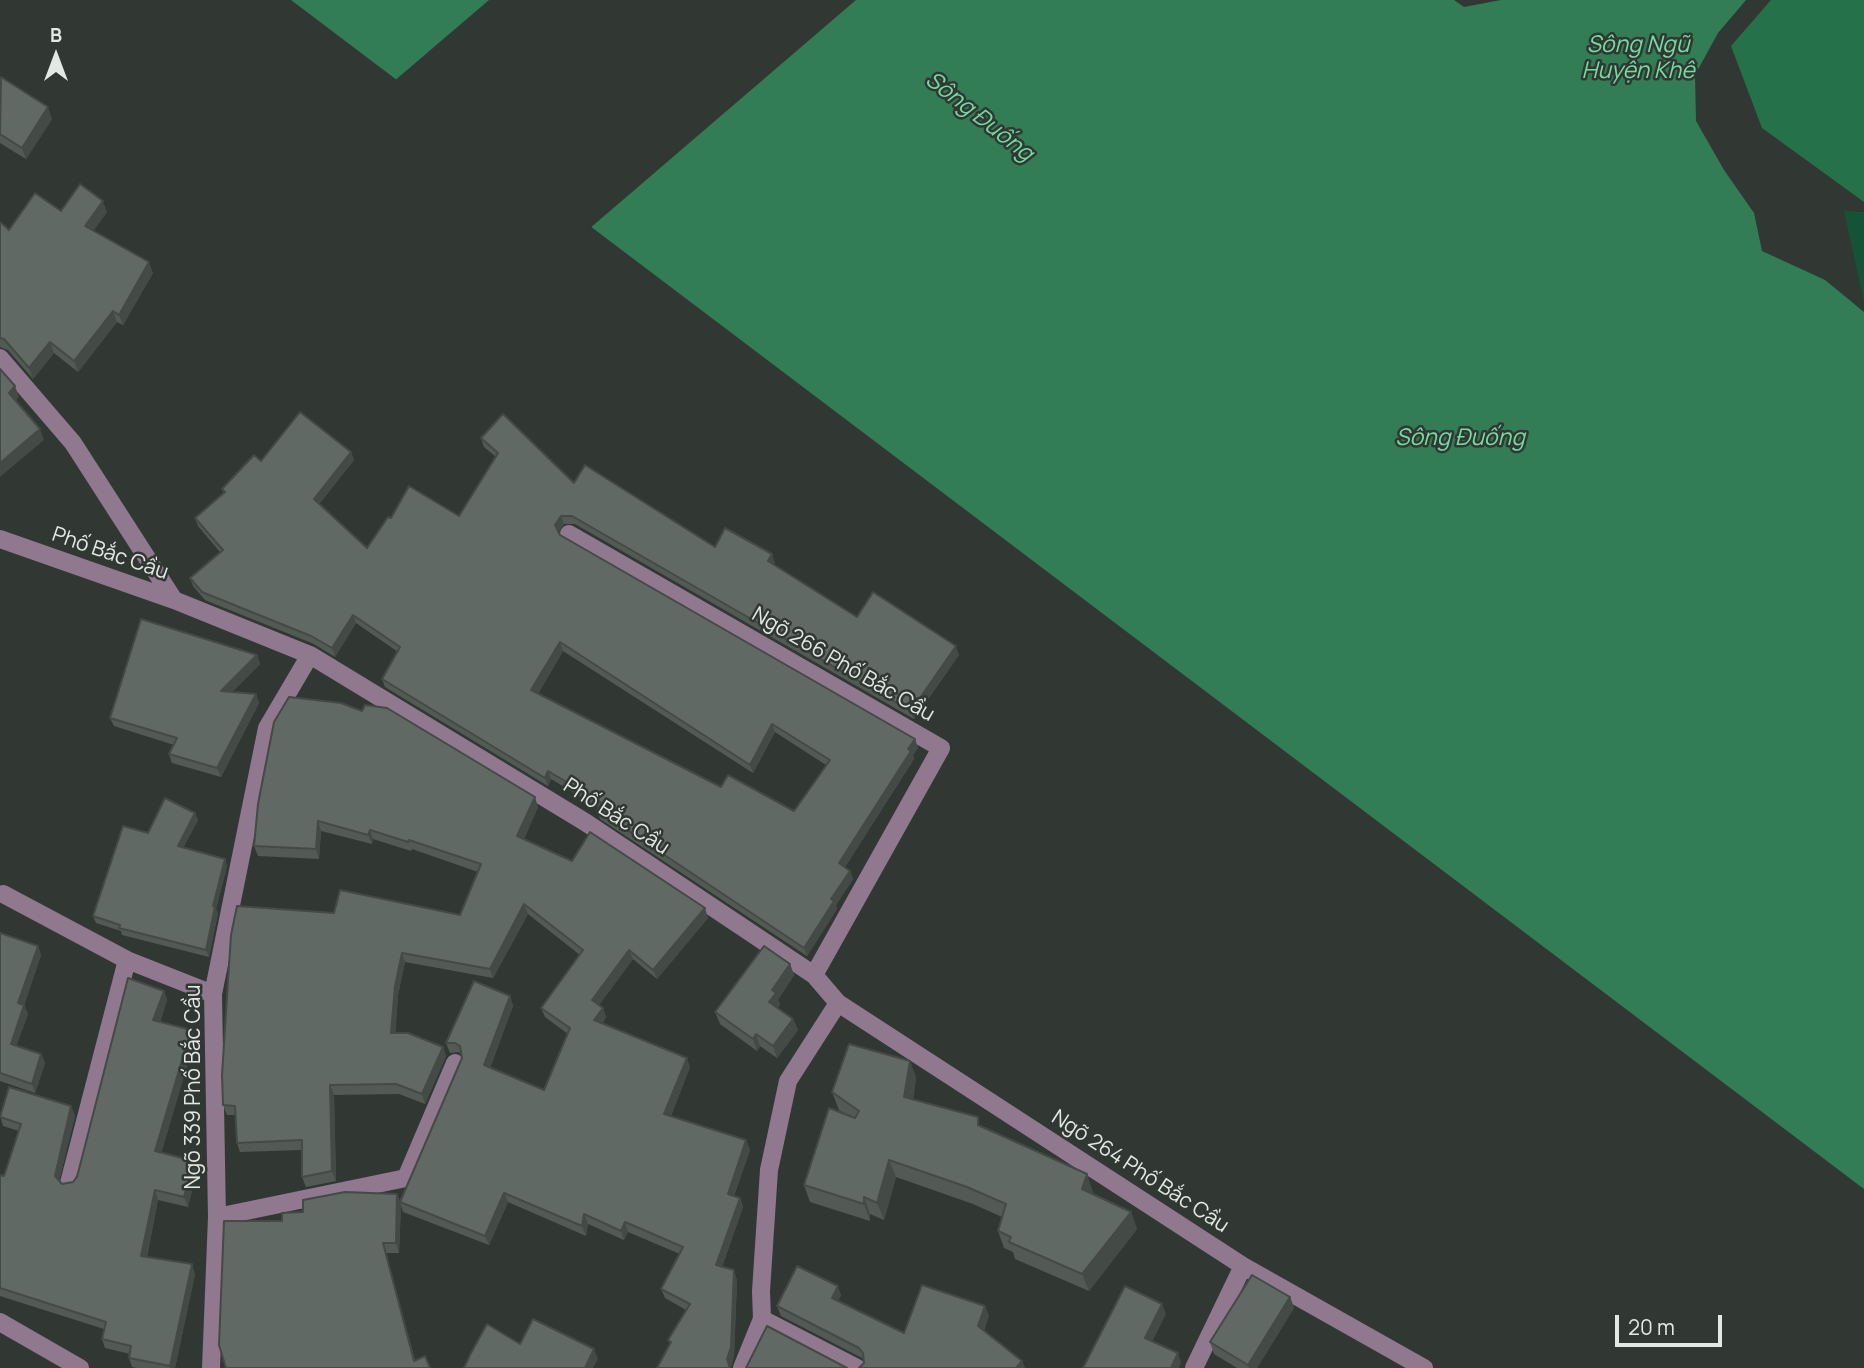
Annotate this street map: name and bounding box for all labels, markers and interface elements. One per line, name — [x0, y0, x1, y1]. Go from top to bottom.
north arrow — [21, 21, 91, 91]
text: B — [50, 22, 62, 48]
water label: Sông Ngũ Huyện Khê — [1581, 32, 1695, 86]
water label: Sông Đuống — [919, 66, 1039, 168]
water label: Sông Đuống — [1395, 425, 1525, 453]
street label: Phố Bắc Cầu — [49, 522, 171, 586]
street label: Ngõ 266 Phố Bắc Cầu — [747, 602, 939, 728]
street label: Phố Bắc Cầu — [558, 773, 674, 861]
street label: Ngõ 339 Phố Bắc Cầu — [181, 984, 207, 1190]
street label: Ngõ 264 Phố Bắc Cầu — [1047, 1105, 1233, 1239]
scale bar — [1619, 1302, 1726, 1346]
text: 20 m — [1628, 1313, 1675, 1341]

